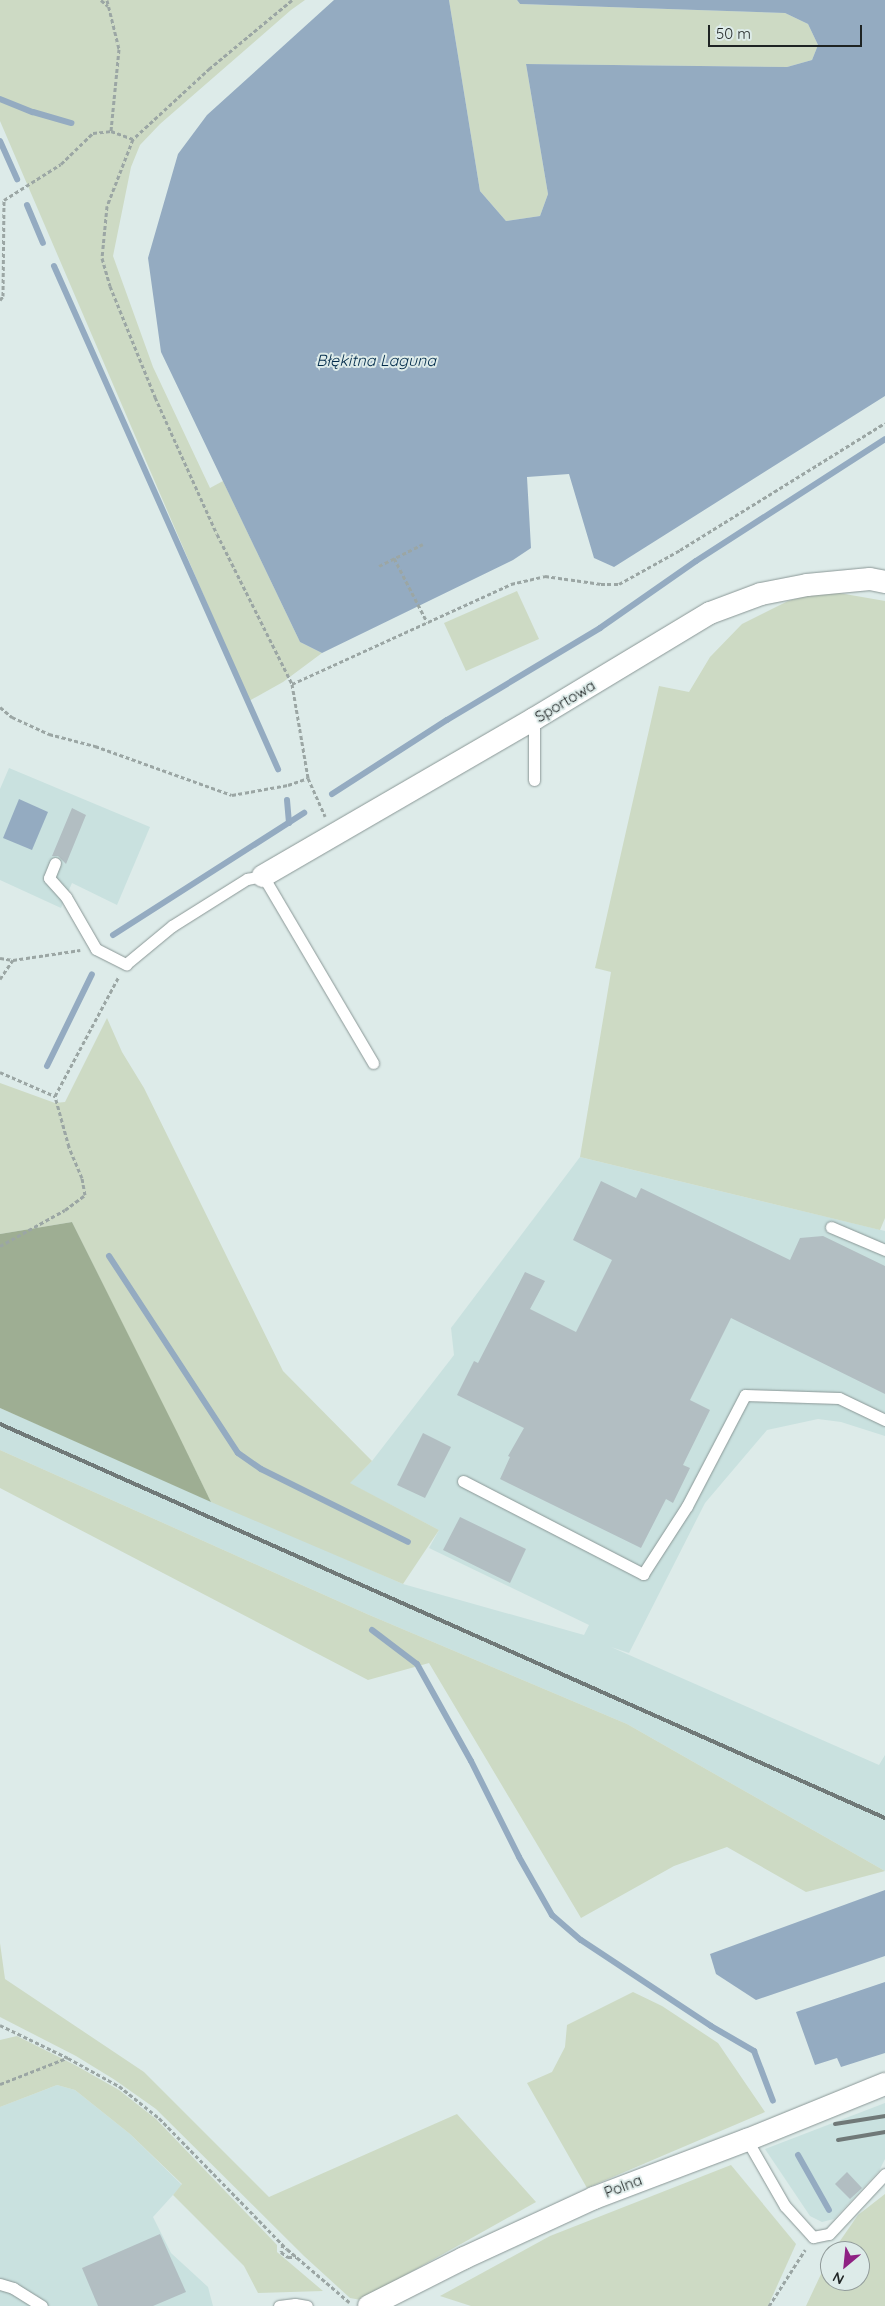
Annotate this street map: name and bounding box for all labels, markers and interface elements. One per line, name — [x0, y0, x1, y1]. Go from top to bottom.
scale bar — [710, 15, 864, 47]
text: 50 m — [716, 24, 751, 43]
water label: Błękitna Laguna — [316, 350, 436, 370]
street label: Sportowa — [532, 676, 598, 726]
street label: Polna — [602, 2171, 644, 2201]
north arrow — [820, 2241, 870, 2291]
text: N — [830, 2268, 847, 2289]

